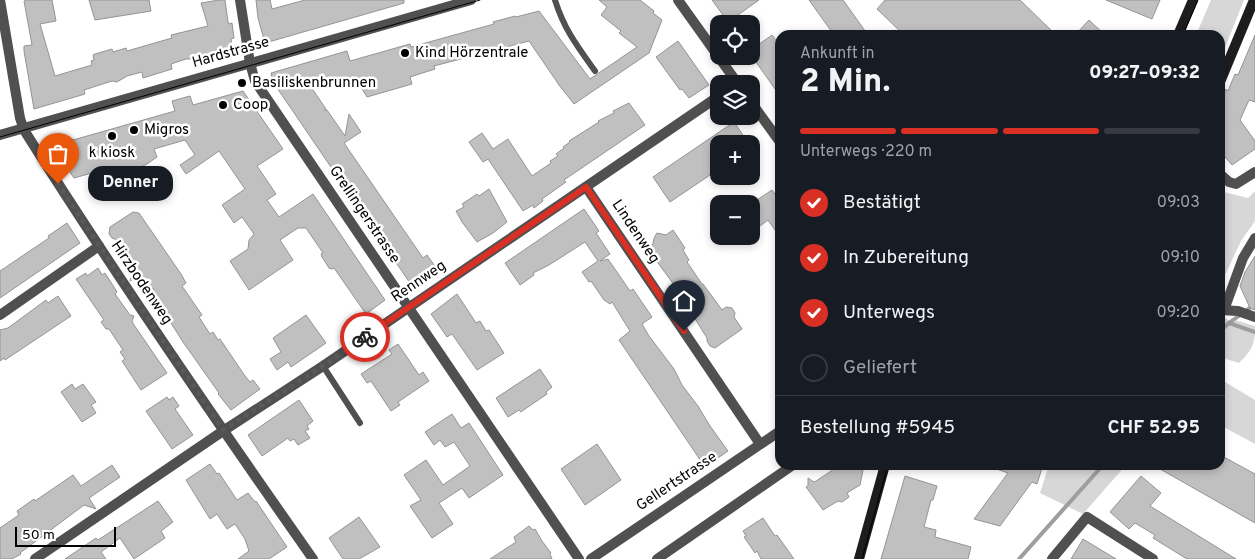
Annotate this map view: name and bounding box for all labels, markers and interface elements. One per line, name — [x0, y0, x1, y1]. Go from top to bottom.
map controls — [710, 15, 760, 245]
button: locate — [710, 15, 760, 65]
street label: Hardstrasse — [190, 33, 272, 73]
place label: Kind Hörzentrale — [415, 44, 528, 63]
text: Ankunft in — [800, 44, 875, 64]
marker: Kind Hörzentrale — [399, 47, 411, 59]
text: 09:27–09:32 — [1089, 61, 1200, 85]
text: 2 Min. — [800, 63, 891, 103]
place label: Basiliskenbrunnen — [252, 74, 376, 93]
button: layers — [710, 75, 760, 125]
marker: Basiliskenbrunnen — [236, 77, 248, 89]
place label: Coop — [233, 96, 268, 115]
marker: Coop — [217, 99, 229, 111]
place label: Migros — [144, 121, 189, 140]
marker: Migros — [128, 124, 140, 136]
marker: k kiosk — [106, 130, 118, 142]
pin — [37, 133, 79, 184]
button: + — [710, 135, 760, 185]
icon: bag — [44, 140, 72, 168]
text: Unterwegs · 220 m — [800, 142, 932, 162]
place label: k kiosk — [89, 144, 135, 163]
street label: Grellingerstrasse — [324, 162, 404, 268]
callout: Denner — [88, 166, 173, 202]
text: Denner — [103, 173, 158, 193]
icon: check — [800, 189, 828, 217]
text: Bestätigt — [843, 191, 921, 215]
text: 09:03 — [1157, 193, 1200, 213]
button: − — [710, 195, 760, 245]
street label: Lindenweg — [607, 196, 663, 268]
street label: Hirzbodenweg — [106, 237, 176, 329]
icon: check — [800, 244, 828, 272]
text: In Zubereitung — [843, 246, 969, 270]
text: 09:10 — [1160, 248, 1200, 268]
street label: Rennweg — [388, 257, 450, 307]
pin — [663, 280, 705, 331]
icon: home — [670, 287, 698, 315]
icon: check — [800, 299, 828, 327]
text: Unterwegs — [843, 301, 935, 325]
text: 09:20 — [1157, 303, 1200, 323]
courier — [340, 312, 390, 362]
icon: bike — [351, 323, 379, 351]
text: Geliefert — [843, 356, 917, 380]
text: Bestellung #5945 — [800, 416, 955, 440]
text: CHF 52.95 — [1108, 416, 1200, 440]
street label: Gellertstrasse — [633, 448, 721, 516]
scale bar — [15, 524, 116, 547]
text: 50 m — [22, 527, 55, 544]

